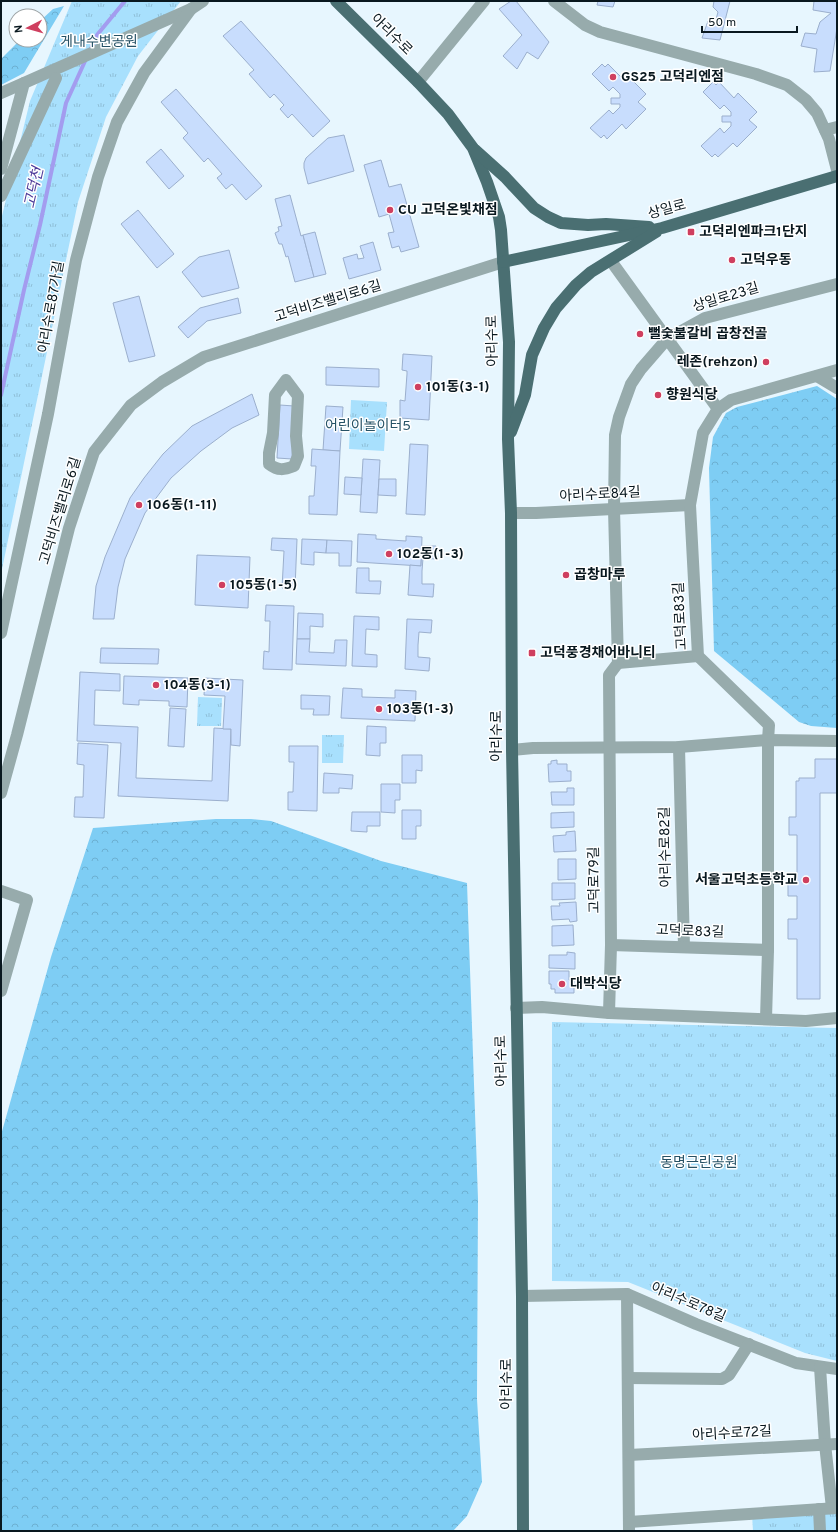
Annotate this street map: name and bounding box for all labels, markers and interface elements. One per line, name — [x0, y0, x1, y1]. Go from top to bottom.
north arrow — [8, 8, 48, 48]
scale bar — [702, 8, 797, 34]
street label: 아리수로 — [367, 11, 415, 59]
text: 50 m — [708, 15, 736, 31]
text: N — [12, 24, 26, 34]
park label: 게내수변공원 — [60, 34, 138, 51]
place label: GS25 고덕리엔점 — [621, 69, 724, 86]
marker: GS25 고덕리엔점 — [608, 72, 618, 82]
water label: 고덕천 — [21, 164, 49, 210]
street label: 상일로 — [646, 197, 688, 223]
place label: CU 고덕온빛채점 — [398, 202, 498, 219]
marker: CU 고덕온빛채점 — [385, 205, 395, 215]
place label: 고덕리엔파크1단지 — [699, 224, 808, 241]
marker: 고덕리엔파크1단지 — [686, 227, 696, 237]
place label: 고덕우동 — [740, 252, 792, 269]
marker: 고덕우동 — [727, 255, 737, 265]
street label: 아리수로87가길 — [36, 260, 68, 354]
street label: 고덕비즈밸리로6길 — [272, 278, 384, 326]
street label: 상일로23길 — [691, 280, 761, 316]
street label: 아리수로 — [484, 315, 502, 367]
place label: 뻘숯불갈비 곱창전골 — [648, 326, 768, 343]
marker: 뻘숯불갈비 곱창전골 — [635, 329, 645, 339]
place label: 레존(rehzon) — [677, 354, 758, 371]
marker: 레존(rehzon) — [761, 357, 771, 367]
place label: 101동(3-1) — [426, 379, 489, 396]
marker: 101동(3-1) — [413, 382, 423, 392]
place label: 향원식당 — [666, 386, 718, 404]
marker: 향원식당 — [653, 390, 663, 400]
park label: 어린이놀이터5 — [325, 418, 411, 435]
street label: 고덕비즈밸리로6길 — [37, 455, 85, 567]
street label: 아리수로84길 — [559, 484, 641, 506]
place label: 106동(1-11) — [147, 497, 217, 514]
marker: 106동(1-11) — [134, 500, 144, 510]
place label: 102동(1-3) — [397, 546, 464, 563]
marker: 102동(1-3) — [384, 549, 394, 559]
place label: 곱창마루 — [574, 567, 626, 584]
marker: 곱창마루 — [561, 570, 571, 580]
place label: 105동(1-5) — [230, 577, 297, 594]
marker: 105동(1-5) — [217, 580, 227, 590]
street label: 고덕로83길 — [671, 581, 691, 651]
place label: 고덕풍경채어바니티 — [540, 645, 656, 662]
marker: 고덕풍경채어바니티 — [527, 648, 537, 658]
place label: 104동(3-1) — [164, 677, 231, 694]
marker: 104동(3-1) — [151, 680, 161, 690]
place label: 103동(1-3) — [387, 701, 454, 718]
marker: 103동(1-3) — [374, 704, 384, 714]
street label: 아리수로 — [489, 710, 506, 762]
street label: 아리수로82길 — [657, 806, 675, 888]
street label: 고덕로79길 — [586, 846, 604, 914]
place label: 서울고덕초등학교 — [695, 871, 798, 889]
marker: 서울고덕초등학교 — [801, 875, 811, 885]
street label: 고덕로83길 — [655, 922, 725, 942]
place label: 대박식당 — [570, 976, 622, 993]
marker: 대박식당 — [557, 979, 567, 989]
street label: 아리수로 — [493, 1035, 511, 1087]
park label: 동명근린공원 — [660, 1155, 738, 1172]
street label: 아리수로78길 — [648, 1280, 728, 1326]
street label: 아리수로 — [499, 1358, 516, 1410]
street label: 아리수로72길 — [692, 1423, 772, 1445]

